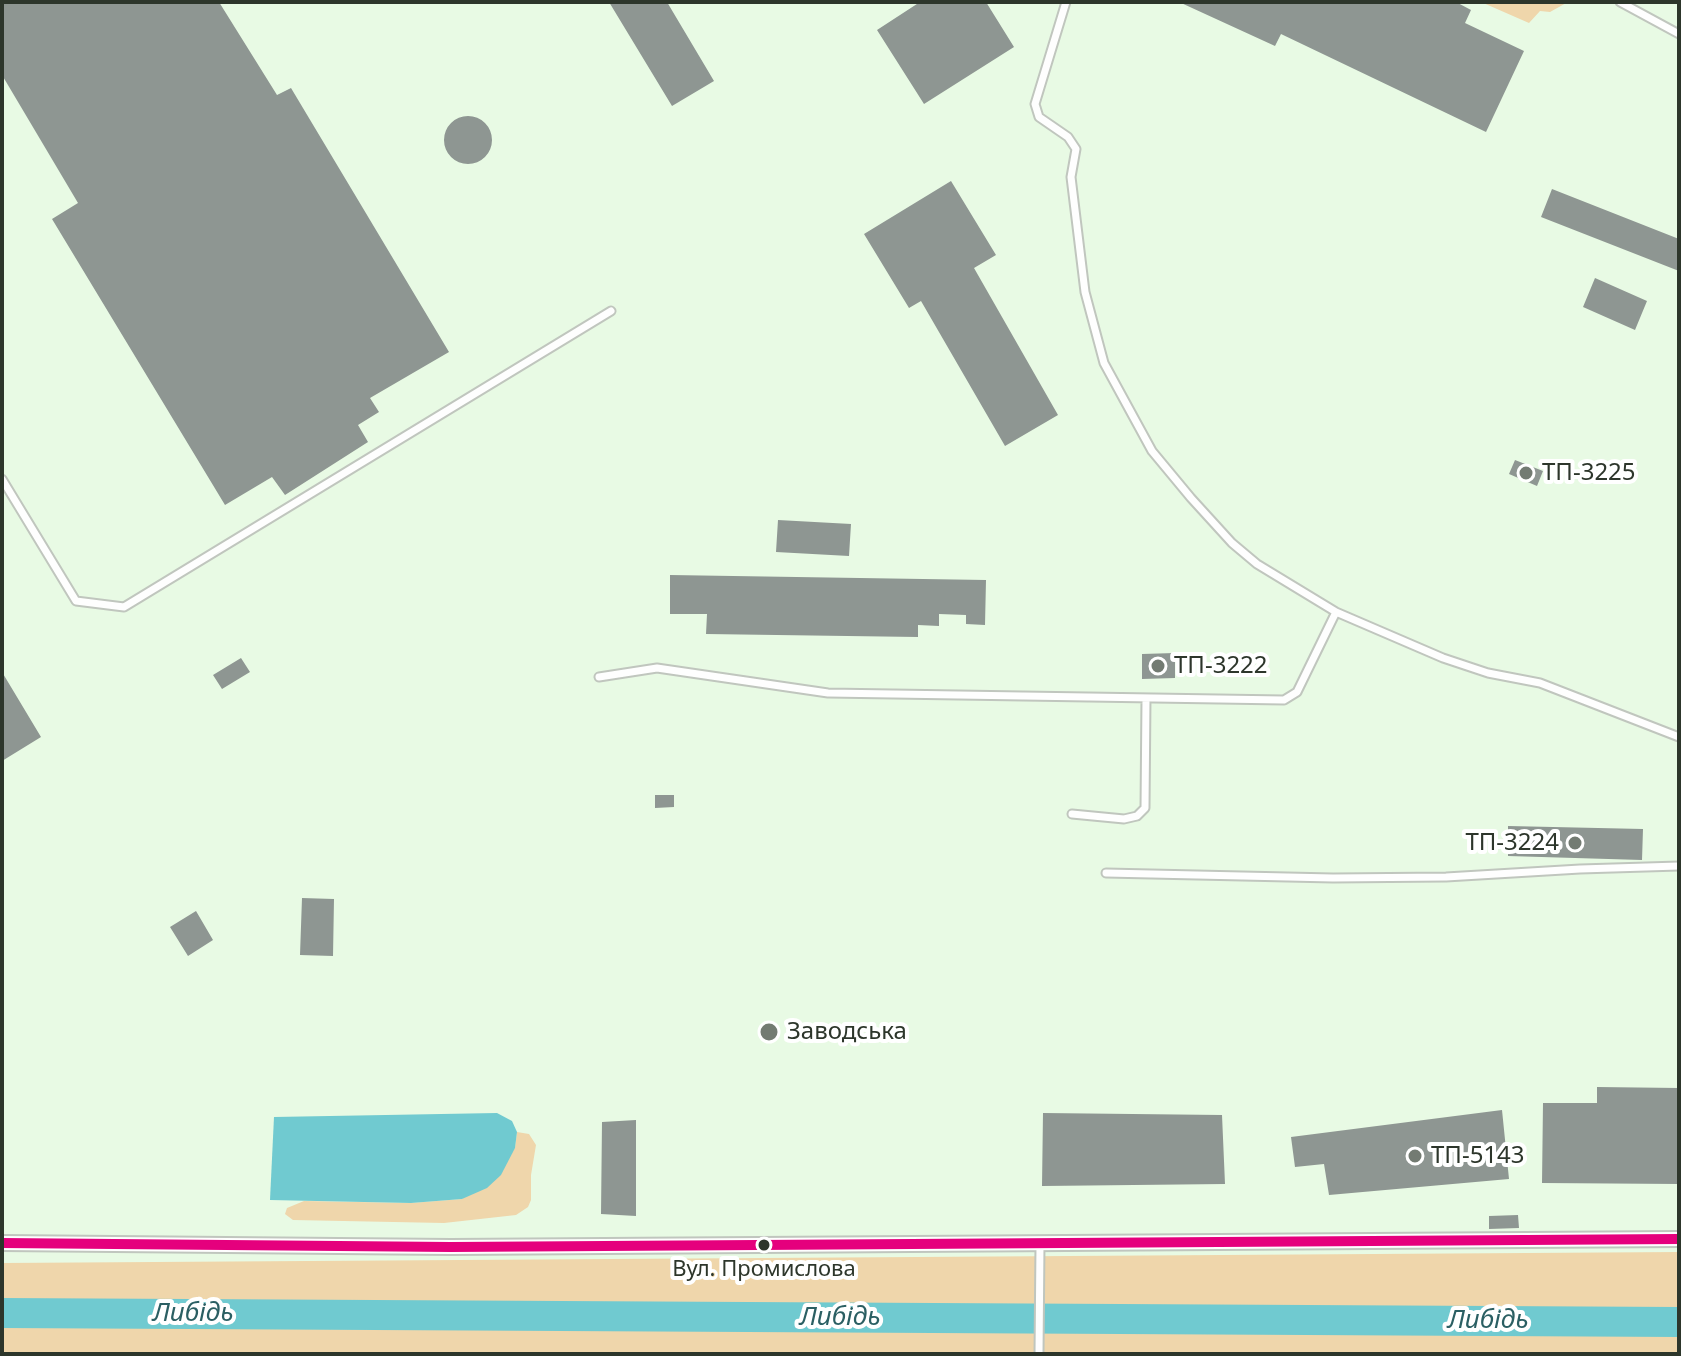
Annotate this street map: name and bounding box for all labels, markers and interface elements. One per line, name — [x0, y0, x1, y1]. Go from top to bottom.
place label: ТП-3225 — [1542, 459, 1636, 487]
marker: ТП-3225 — [1517, 464, 1535, 482]
place label: ТП-3222 — [1174, 652, 1268, 680]
marker: ТП-3222 — [1149, 657, 1167, 675]
place label: ТП-3224 — [1465, 829, 1559, 857]
marker: ТП-3224 — [1566, 834, 1584, 852]
place label: Заводська — [787, 1018, 907, 1046]
marker: Заводська — [758, 1021, 780, 1043]
place label: ТП-5143 — [1431, 1142, 1525, 1170]
marker: ТП-5143 — [1406, 1147, 1424, 1165]
marker: Вул. Промислова — [756, 1237, 772, 1253]
place label: Вул. Промислова — [672, 1257, 856, 1283]
water label: Либідь — [152, 1298, 234, 1330]
water label: Либідь — [799, 1302, 881, 1334]
water label: Либідь — [1447, 1305, 1529, 1337]

